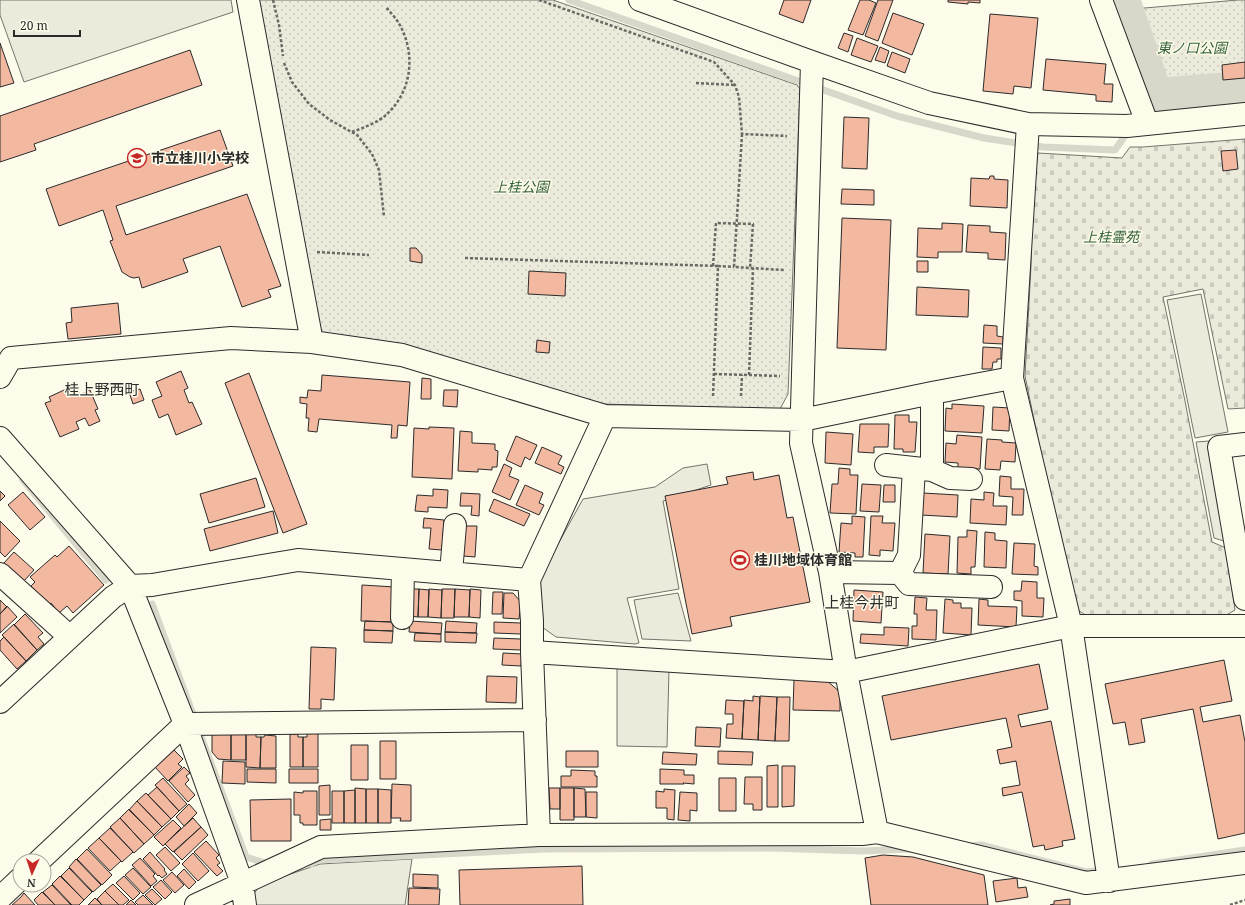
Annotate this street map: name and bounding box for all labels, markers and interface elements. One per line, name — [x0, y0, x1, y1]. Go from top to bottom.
scale bar — [14, 12, 80, 38]
text: 20 m — [20, 17, 48, 34]
park label: 東ノ口公園 — [1157, 38, 1229, 57]
school or university icon: 市立桂川小学校 — [126, 147, 148, 169]
place label: 市立桂川小学校 — [151, 148, 249, 167]
park label: 上桂公園 — [493, 177, 551, 196]
park label: 上桂霊苑 — [1083, 227, 1141, 246]
district label: 桂上野西町 — [64, 379, 140, 399]
sports icon: 桂川地域体育館 — [729, 549, 751, 571]
place label: 桂川地域体育館 — [754, 550, 852, 569]
district label: 上桂今井町 — [824, 592, 900, 612]
north arrow — [12, 853, 52, 893]
text: N — [26, 876, 36, 891]

